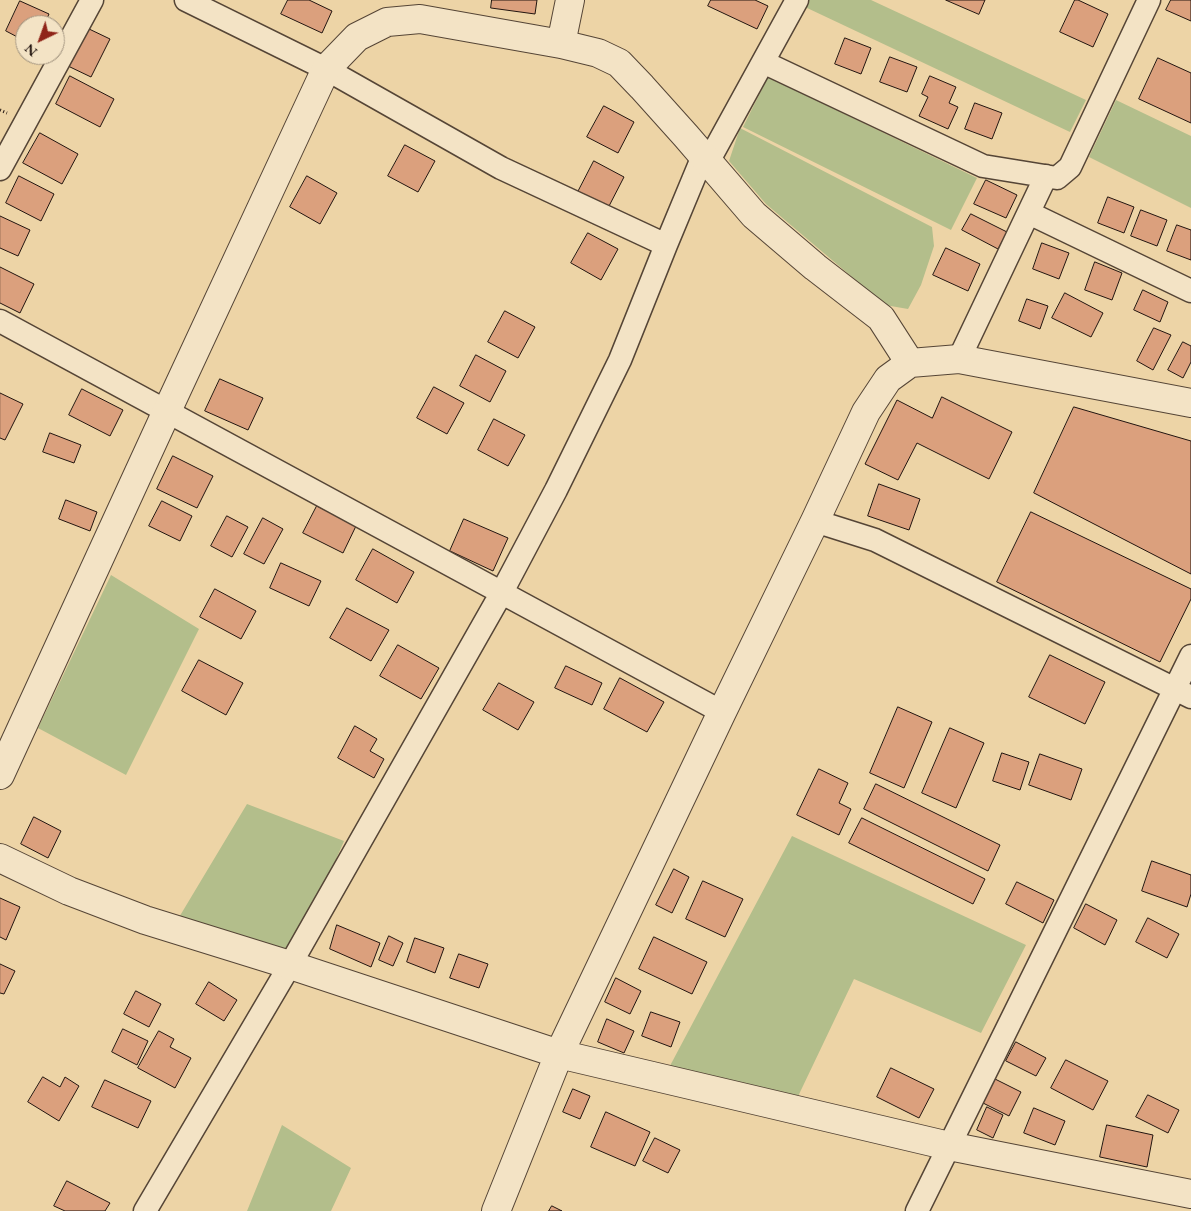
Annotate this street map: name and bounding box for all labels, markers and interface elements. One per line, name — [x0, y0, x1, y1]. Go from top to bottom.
north arrow — [15, 15, 65, 65]
text: N — [20, 40, 41, 61]

